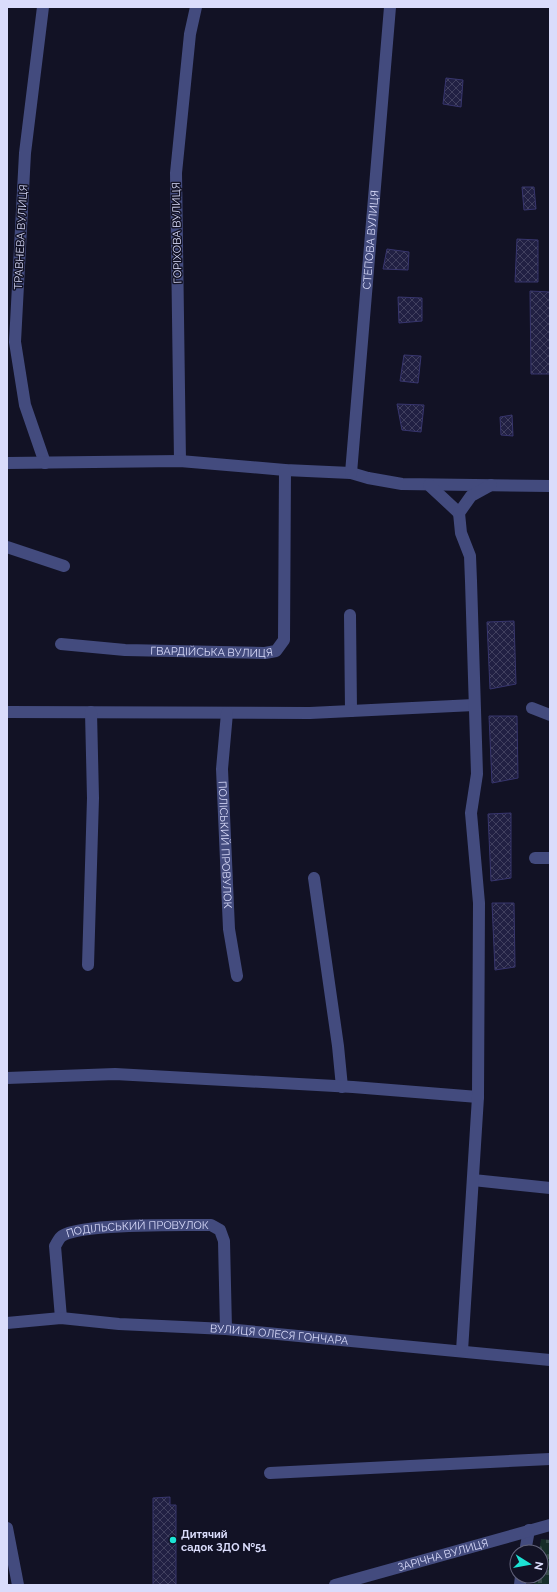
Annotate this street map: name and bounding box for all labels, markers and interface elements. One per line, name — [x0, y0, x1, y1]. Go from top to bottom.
street label: ГОРІХОВА ВУЛИЦЯ — [170, 182, 184, 284]
street label: ТРАВНЕВА ВУЛИЦЯ — [12, 184, 30, 290]
street label: СТЕПОВА ВУЛИЦЯ — [360, 190, 381, 290]
street label: ГВАРДІЙСЬКА ВУЛИЦЯ — [150, 644, 274, 660]
street label: ПОЛІСЬКИЙ ПРОВУЛОК — [216, 780, 235, 909]
street label: ПОДІЛЬСЬКИЙ ПРОВУЛОК — [64, 1218, 209, 1240]
street label: ВУЛИЦЯ ОЛЕСЯ ГОНЧАРА — [210, 1322, 349, 1347]
place label: Дитячий садок ЗДО №51 — [181, 1528, 267, 1554]
marker: Дитячий садок ЗДО №51 — [168, 1535, 178, 1545]
street label: ЗАРІЧНА ВУЛИЦЯ — [396, 1536, 490, 1574]
north arrow — [509, 1544, 549, 1584]
text: N — [531, 1560, 546, 1571]

